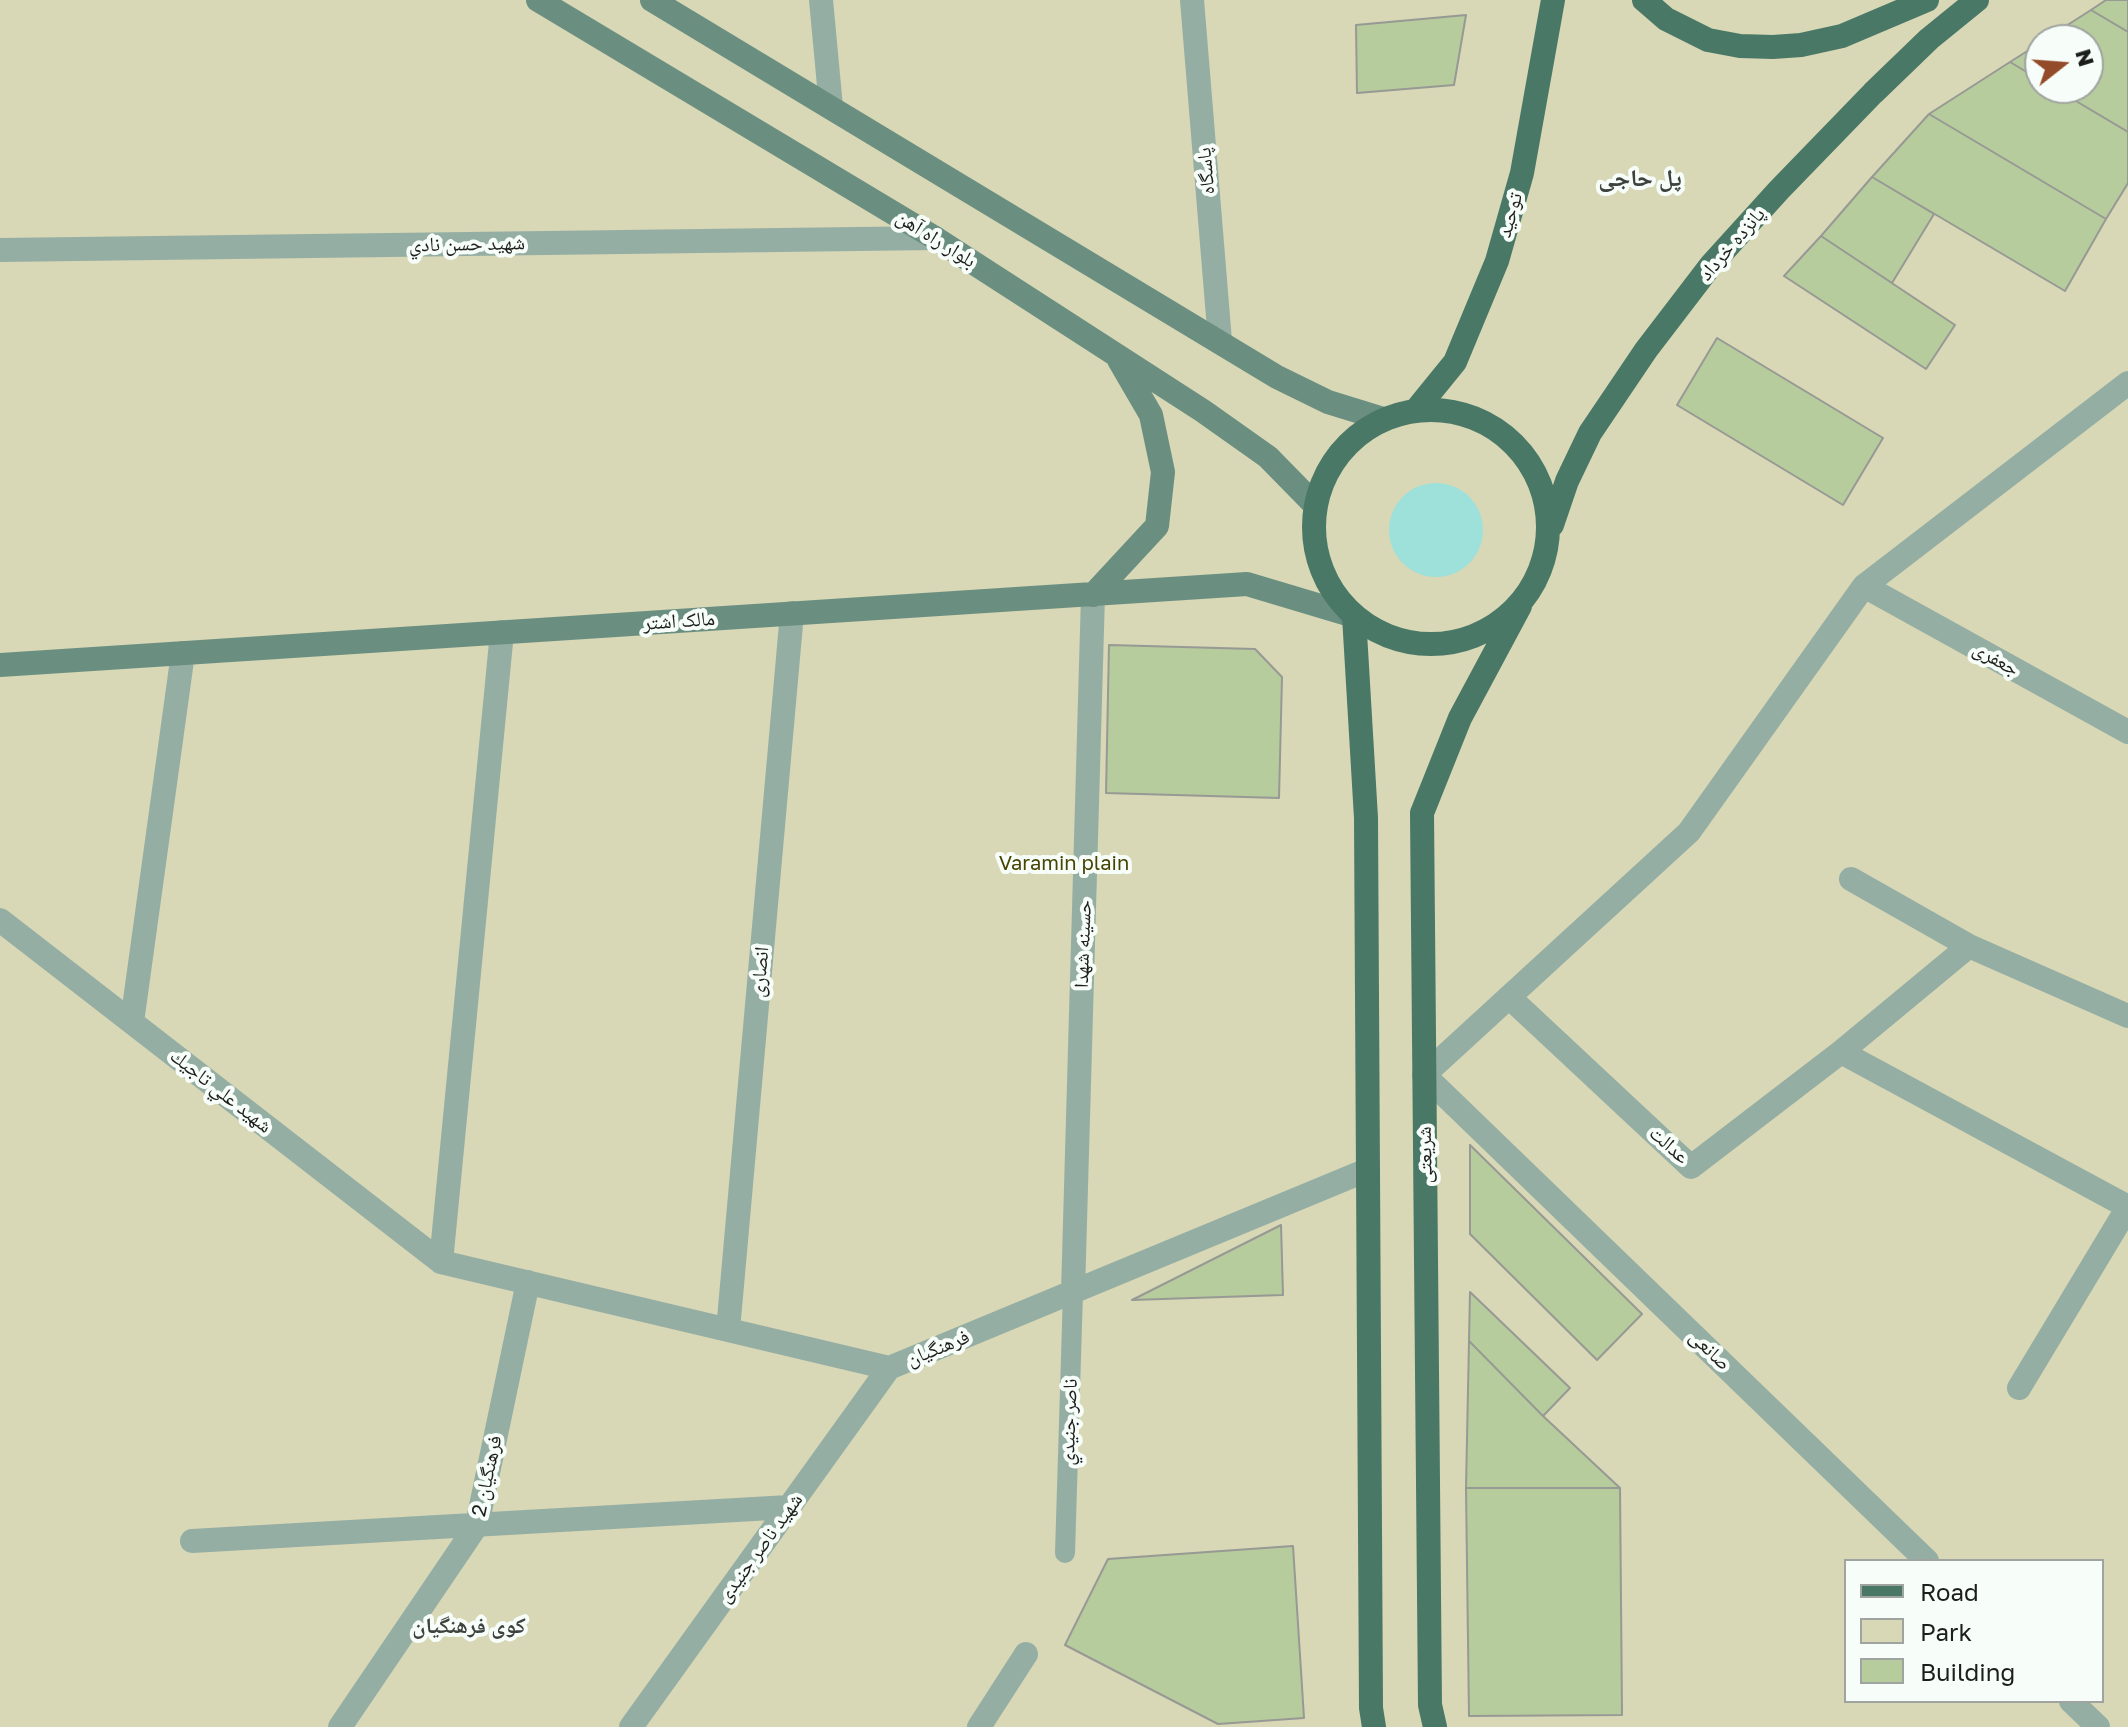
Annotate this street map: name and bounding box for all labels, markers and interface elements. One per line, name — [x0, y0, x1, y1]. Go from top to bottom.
north arrow — [2024, 24, 2104, 104]
text: N — [2070, 45, 2101, 69]
street label: پاسگاه — [1192, 146, 1220, 196]
district label: پل حاجی — [1598, 164, 1682, 192]
street label: توحید — [1492, 190, 1528, 240]
street label: پانزده خرداد — [1694, 203, 1770, 285]
street label: بلوار راه آهن — [892, 205, 980, 273]
street label: شهيد حسن نادي — [409, 231, 525, 257]
street label: مالک اشتر — [642, 607, 716, 635]
street label: جعفری — [1969, 637, 2023, 681]
park label: Varamin plain — [999, 852, 1129, 876]
street label: حسینه شهدا — [1069, 900, 1097, 988]
street label: انصاری — [746, 946, 774, 998]
street label: شهيد علي تاجيك — [165, 1044, 277, 1138]
street label: عدالت — [1644, 1121, 1694, 1169]
street label: شریعتی — [1413, 1126, 1437, 1184]
street label: فرهنگیان — [903, 1325, 973, 1371]
street label: صانعی — [1684, 1325, 1736, 1375]
street label: ناصر جنيدي — [1055, 1378, 1083, 1466]
street label: فرهنگيان 2 — [467, 1433, 507, 1519]
street label: شهيد ناصر جنیدی — [712, 1489, 808, 1607]
legend — [1844, 1559, 2104, 1703]
text: Road — [1920, 1577, 1979, 1606]
district label: کوی فرهنگیان — [412, 1613, 526, 1639]
text: Park — [1920, 1617, 1972, 1646]
text: Building — [1920, 1657, 2015, 1686]

